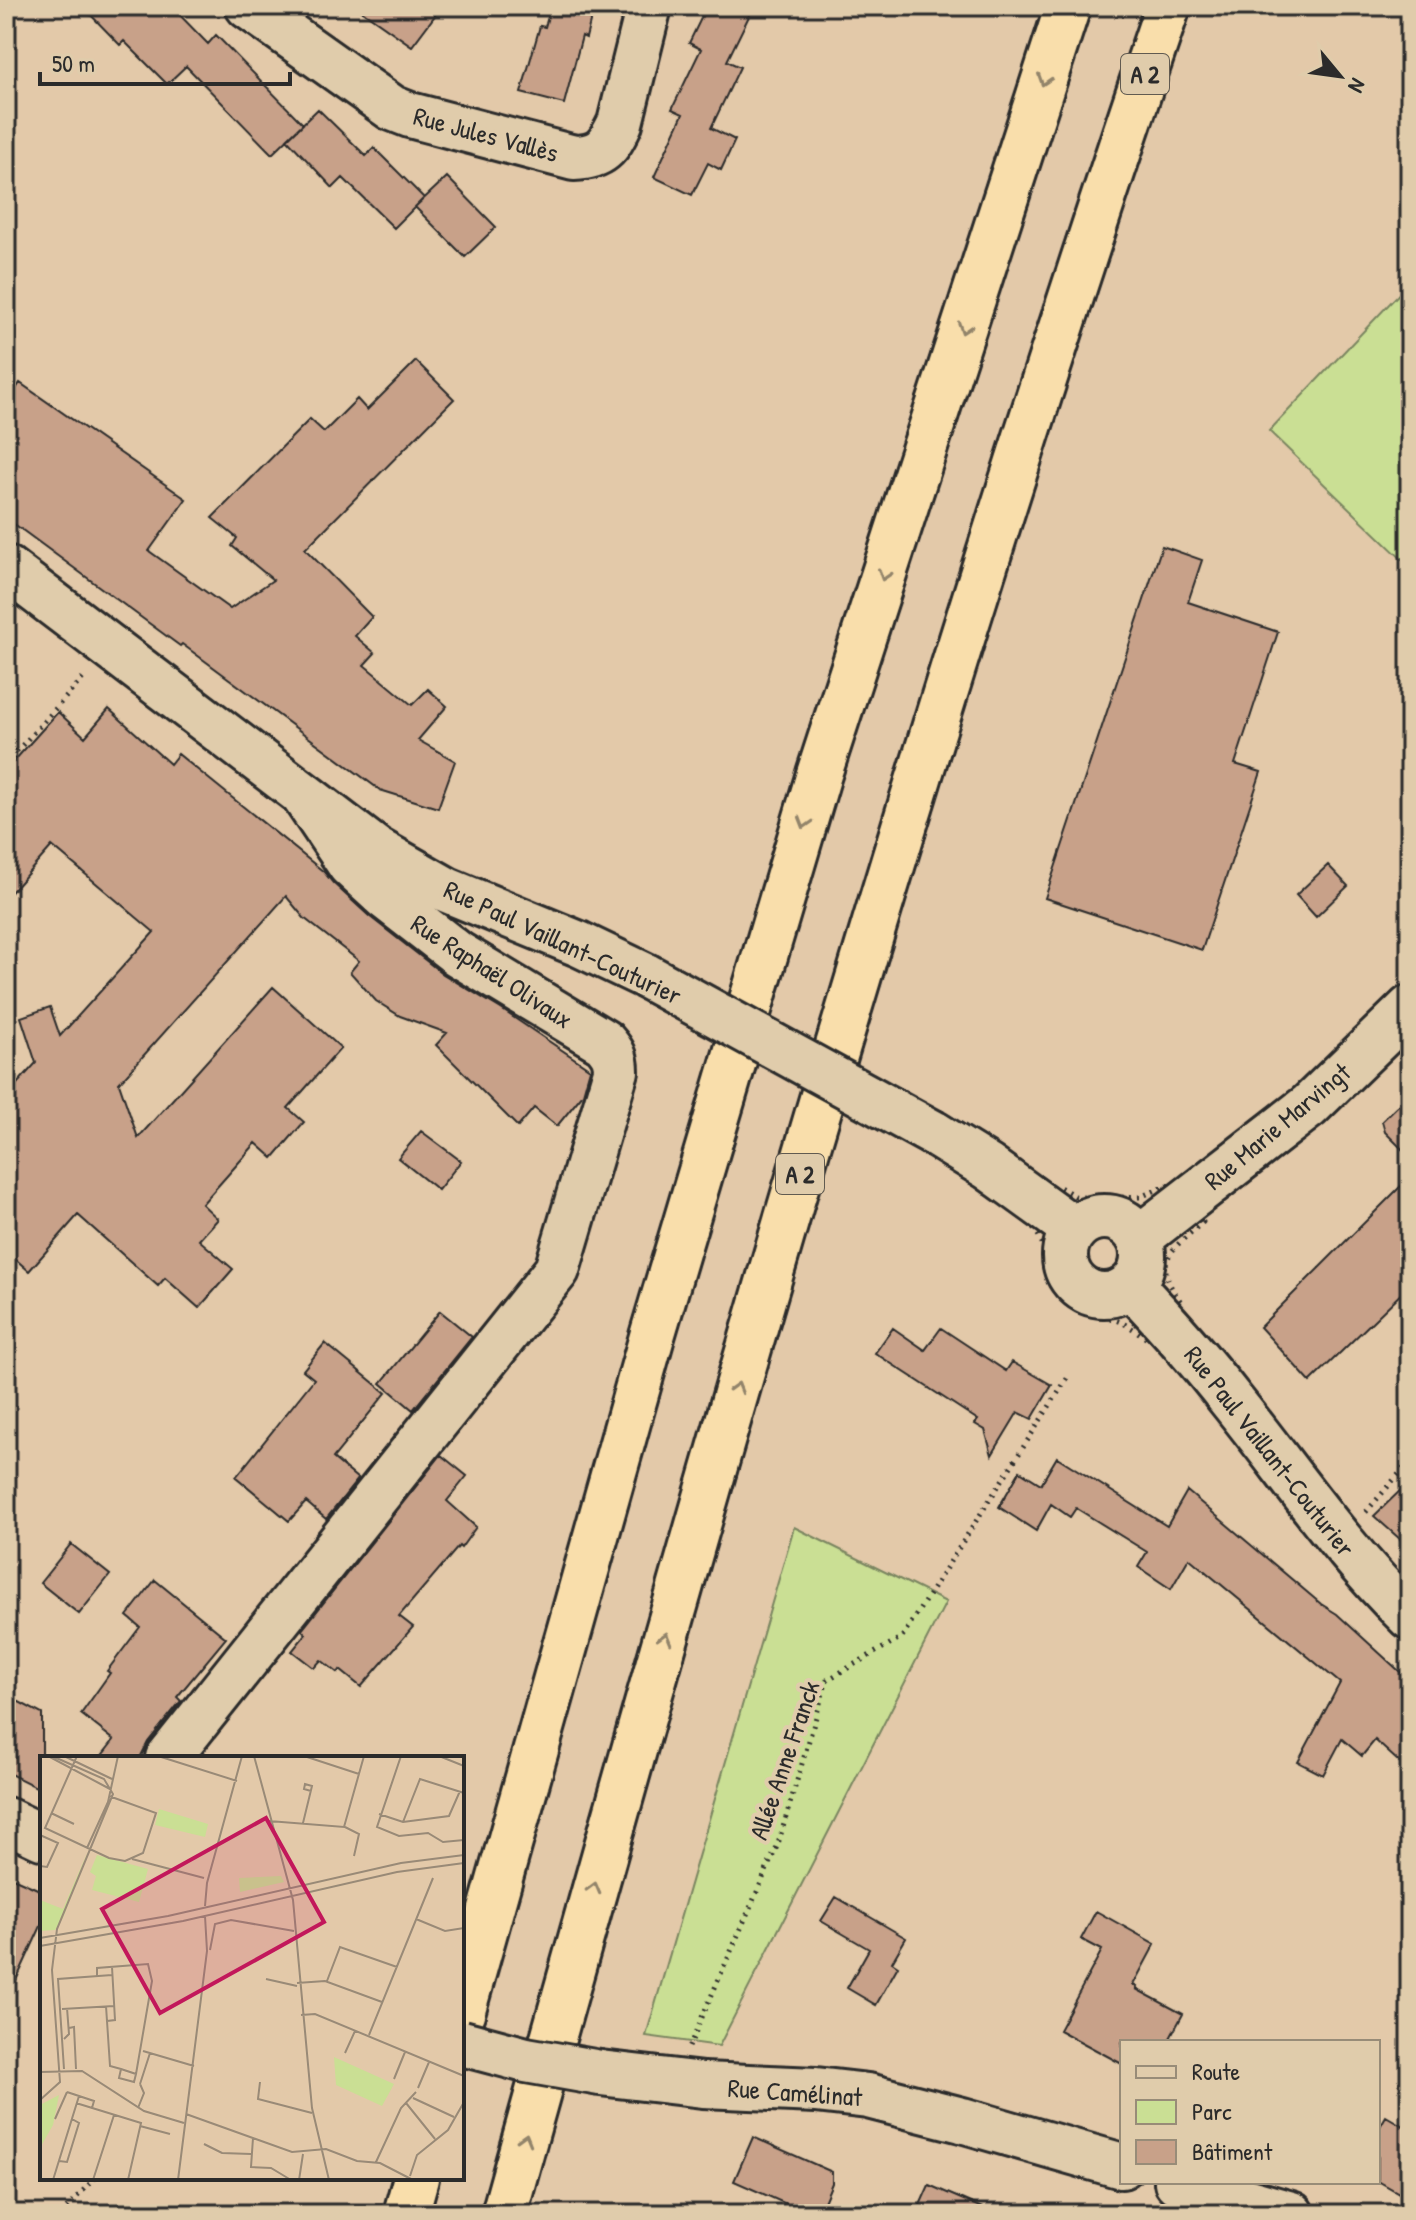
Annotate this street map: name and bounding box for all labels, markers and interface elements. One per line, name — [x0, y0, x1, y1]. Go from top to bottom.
scale bar — [40, 36, 290, 86]
north arrow — [1300, 36, 1380, 116]
text: 50 m — [52, 47, 95, 79]
road number: A 2 — [1121, 54, 1169, 94]
one-way arrow — [1037, 73, 1053, 87]
text: N — [1341, 73, 1373, 98]
street label: Rue Jules Vallès — [410, 98, 562, 170]
one-way arrow — [957, 320, 973, 334]
one-way arrow — [877, 568, 893, 581]
one-way arrow — [798, 815, 814, 829]
street label: Rue Paul Vaillant-Couturier — [438, 872, 688, 1012]
street label: Rue Raphaël Olivaux — [405, 906, 579, 1036]
street label: Rue Marie Marvingt — [1197, 1054, 1358, 1197]
road number: A 2 — [776, 1154, 824, 1194]
street label: Rue Paul Vaillant-Couturier — [1177, 1338, 1363, 1564]
one-way arrow — [728, 1382, 744, 1396]
one-way arrow — [656, 1632, 672, 1645]
street label: Allée Anne Franck — [740, 1676, 828, 1844]
inset map — [40, 1756, 464, 2180]
one-way arrow — [585, 1882, 602, 1896]
legend — [1120, 2040, 1380, 2184]
text: Route — [1192, 2055, 1240, 2087]
street label: Rue Camélinat — [727, 2070, 864, 2114]
text: Parc — [1192, 2095, 1232, 2127]
one-way arrow — [516, 2132, 532, 2146]
text: Bâtiment — [1192, 2135, 1273, 2167]

